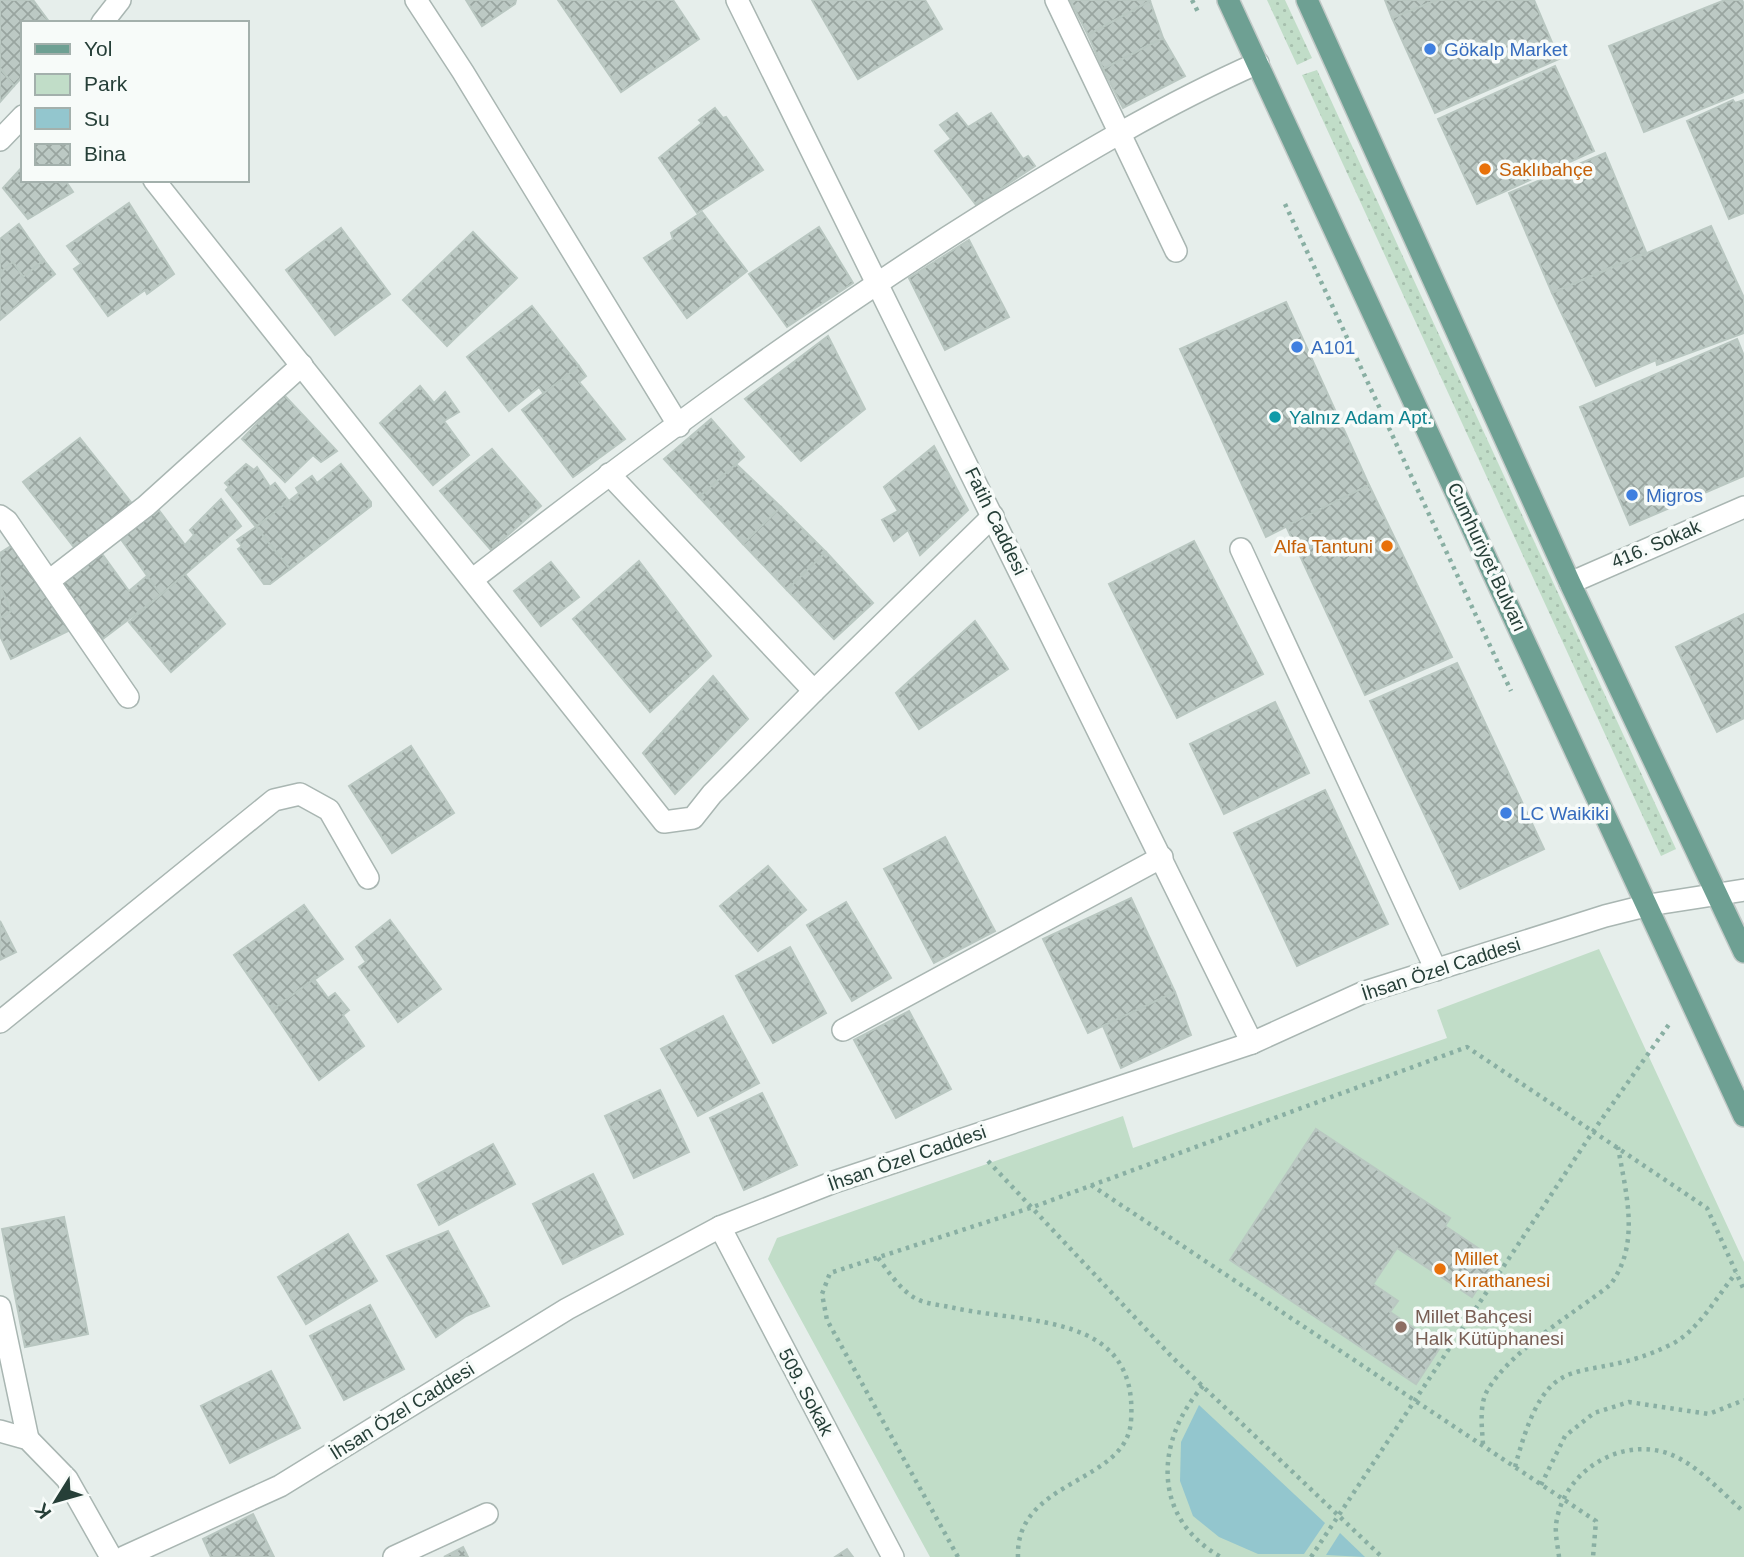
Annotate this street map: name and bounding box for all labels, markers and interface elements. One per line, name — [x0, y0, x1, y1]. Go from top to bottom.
legend — [21, 21, 248, 182]
text: Yol — [84, 37, 112, 60]
place label: Gökalp Market — [1444, 39, 1568, 60]
marker: Gökalp Market — [1422, 41, 1438, 57]
text: Park — [84, 72, 128, 95]
text: Su — [84, 107, 110, 130]
text: Bina — [84, 142, 126, 165]
place label: Saklıbahçe — [1499, 159, 1593, 180]
marker: Saklıbahçe — [1477, 161, 1493, 177]
place label: A101 — [1311, 337, 1355, 358]
marker: A101 — [1289, 339, 1305, 355]
place label: Yalnız Adam Apt. — [1289, 407, 1432, 428]
marker: Yalnız Adam Apt. — [1267, 409, 1283, 425]
street label: Fatih Caddesi — [961, 464, 1031, 578]
street label: Cumhuriyet Bulvarı — [1443, 479, 1531, 635]
place label: Migros — [1646, 485, 1703, 506]
marker: Migros — [1624, 487, 1640, 503]
street label: 416. Sokak — [1608, 516, 1704, 572]
place label: Alfa Tantuni — [1274, 536, 1373, 557]
marker: Alfa Tantuni — [1379, 538, 1395, 554]
place label: LC Waikiki — [1520, 803, 1609, 824]
marker: LC Waikiki — [1498, 805, 1514, 821]
street label: İhsan Özel Caddesi — [1359, 933, 1523, 1005]
street label: İhsan Özel Caddesi — [825, 1121, 989, 1195]
place label: Millet Kırathanesi — [1454, 1248, 1550, 1291]
marker: Millet Kırathanesi — [1432, 1261, 1448, 1277]
place label: Millet Bahçesi Halk Kütüphanesi — [1415, 1306, 1564, 1349]
marker: Millet Bahçesi Halk Kütüphanesi — [1393, 1319, 1409, 1335]
street label: 509. Sokak — [774, 1345, 838, 1439]
street label: İhsan Özel Caddesi — [326, 1358, 478, 1464]
north arrow — [21, 1466, 91, 1536]
text: K — [30, 1499, 55, 1523]

